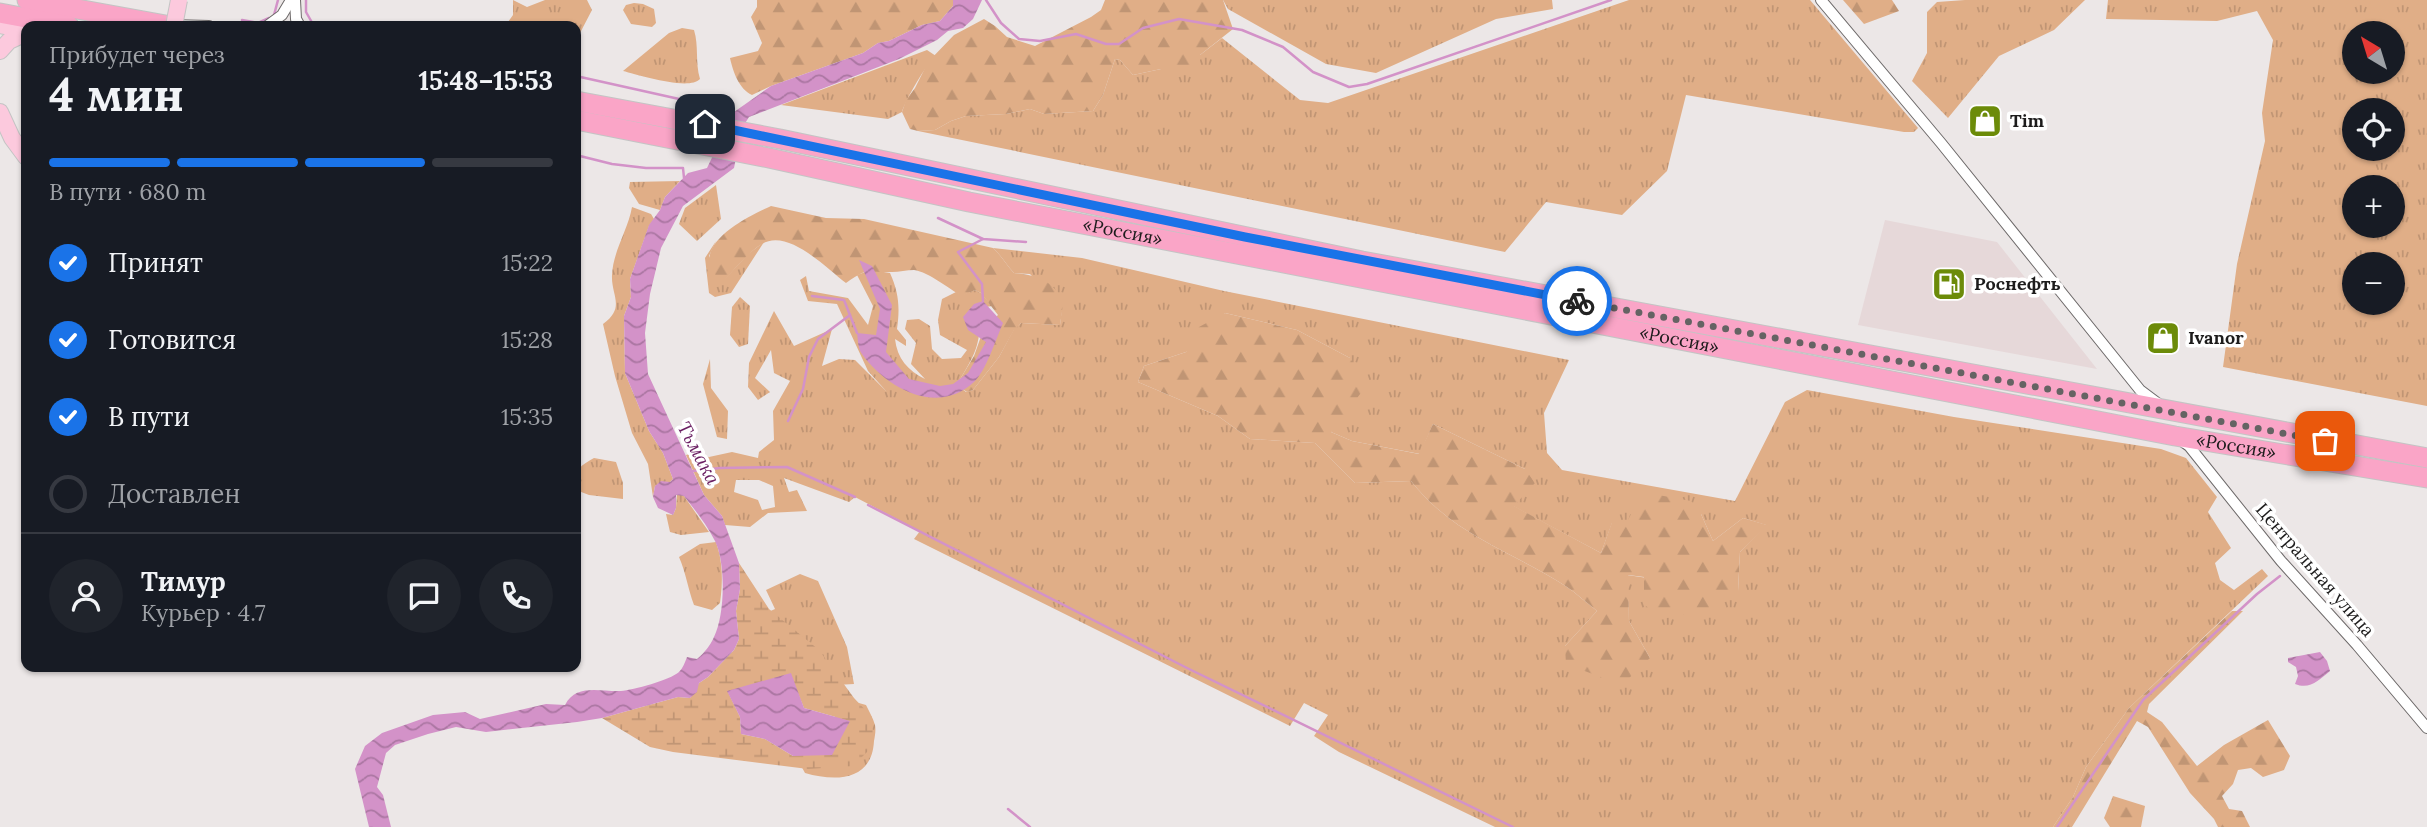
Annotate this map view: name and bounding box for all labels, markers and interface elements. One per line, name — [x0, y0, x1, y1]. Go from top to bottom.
north arrow — [2342, 21, 2404, 84]
map controls — [2342, 21, 2405, 315]
text: Прибудет через — [49, 40, 225, 69]
text: 15:48–15:53 — [418, 64, 553, 97]
text: 4 мин — [49, 65, 184, 124]
pin — [675, 94, 735, 154]
button: locate — [2342, 98, 2405, 161]
shop icon: Tim — [1966, 102, 2004, 140]
icon: home — [686, 105, 724, 143]
place label: Tim — [2010, 109, 2045, 132]
button: + — [2342, 175, 2405, 238]
text: В пути · 680 m — [49, 177, 206, 206]
street label: «Россия» — [1081, 212, 1165, 250]
icon: check — [49, 244, 87, 282]
text: Принят — [108, 246, 203, 279]
text: 15:22 — [502, 248, 553, 277]
button: − — [2342, 252, 2405, 315]
fuel station icon: Роснефть — [1930, 265, 1968, 303]
courier — [1542, 266, 1612, 336]
place label: Роснефть — [1974, 272, 2061, 295]
icon: bike — [1558, 282, 1596, 320]
shop icon: Ivanor — [2144, 319, 2182, 357]
street label: «Россия» — [1638, 320, 1721, 358]
icon: check — [49, 321, 87, 359]
text: Готовится — [108, 323, 236, 356]
text: 15:28 — [501, 325, 553, 354]
place label: Ivanor — [2188, 326, 2244, 349]
icon: check — [49, 398, 87, 436]
text: В пути — [108, 400, 190, 433]
text: 15:35 — [501, 402, 553, 431]
pin — [2295, 411, 2355, 471]
water label: Тьмака — [672, 417, 726, 489]
icon: bag — [2306, 422, 2344, 460]
street label: «Россия» — [2195, 428, 2278, 464]
text: Доставлен — [108, 477, 241, 510]
street label: Центральная улица — [2251, 498, 2380, 641]
button: person — [49, 559, 123, 633]
button: chat — [387, 559, 461, 633]
button: phone — [479, 559, 553, 633]
text: Тимур — [141, 565, 226, 598]
text: Курьер · 4.7 — [141, 598, 266, 627]

